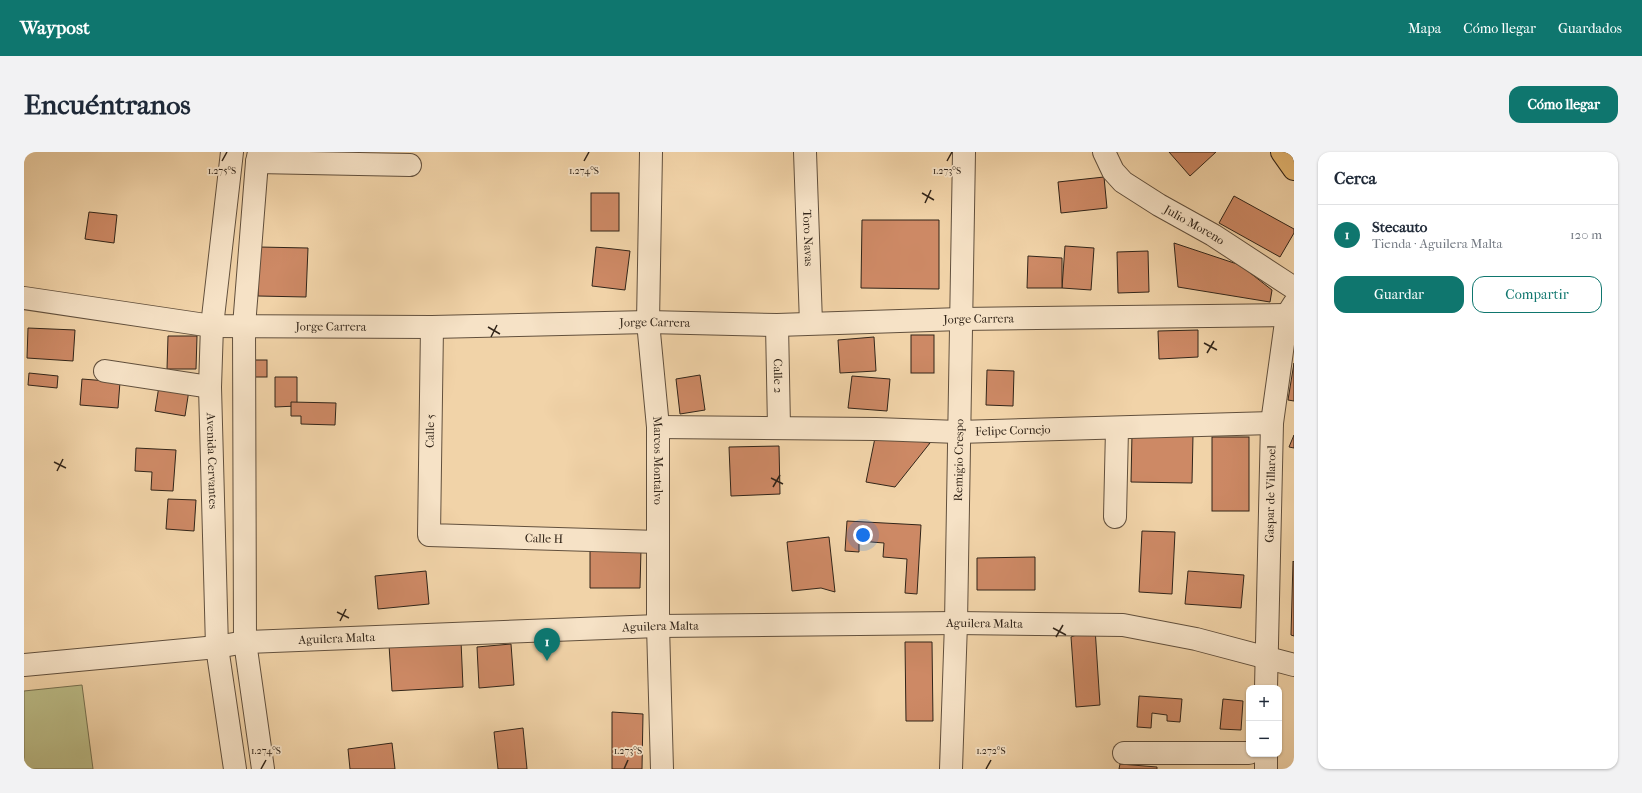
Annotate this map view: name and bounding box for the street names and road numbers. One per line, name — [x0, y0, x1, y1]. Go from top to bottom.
street label: Julio Moreno — [1161, 202, 1227, 248]
street label: Toro Navas — [800, 209, 816, 267]
street label: Jorge Carrera — [942, 311, 1015, 327]
street label: Jorge Carrera — [618, 315, 691, 330]
street label: Jorge Carrera — [295, 319, 367, 334]
street label: Calle 2 — [771, 358, 785, 394]
street label: Avenida Cervantes — [204, 411, 220, 510]
street label: Calle 5 — [423, 414, 437, 448]
street label: Marcos Montalvo — [650, 416, 665, 505]
street label: Remigio Crespo — [951, 419, 966, 502]
street label: Felipe Cornejo — [975, 422, 1051, 439]
street label: Gaspar de Villaroel — [1262, 445, 1279, 543]
street label: Calle H — [525, 531, 564, 546]
street label: Aguilera Malta — [945, 616, 1023, 631]
street label: Aguilera Malta — [621, 619, 699, 634]
street label: Aguilera Malta — [297, 630, 376, 647]

